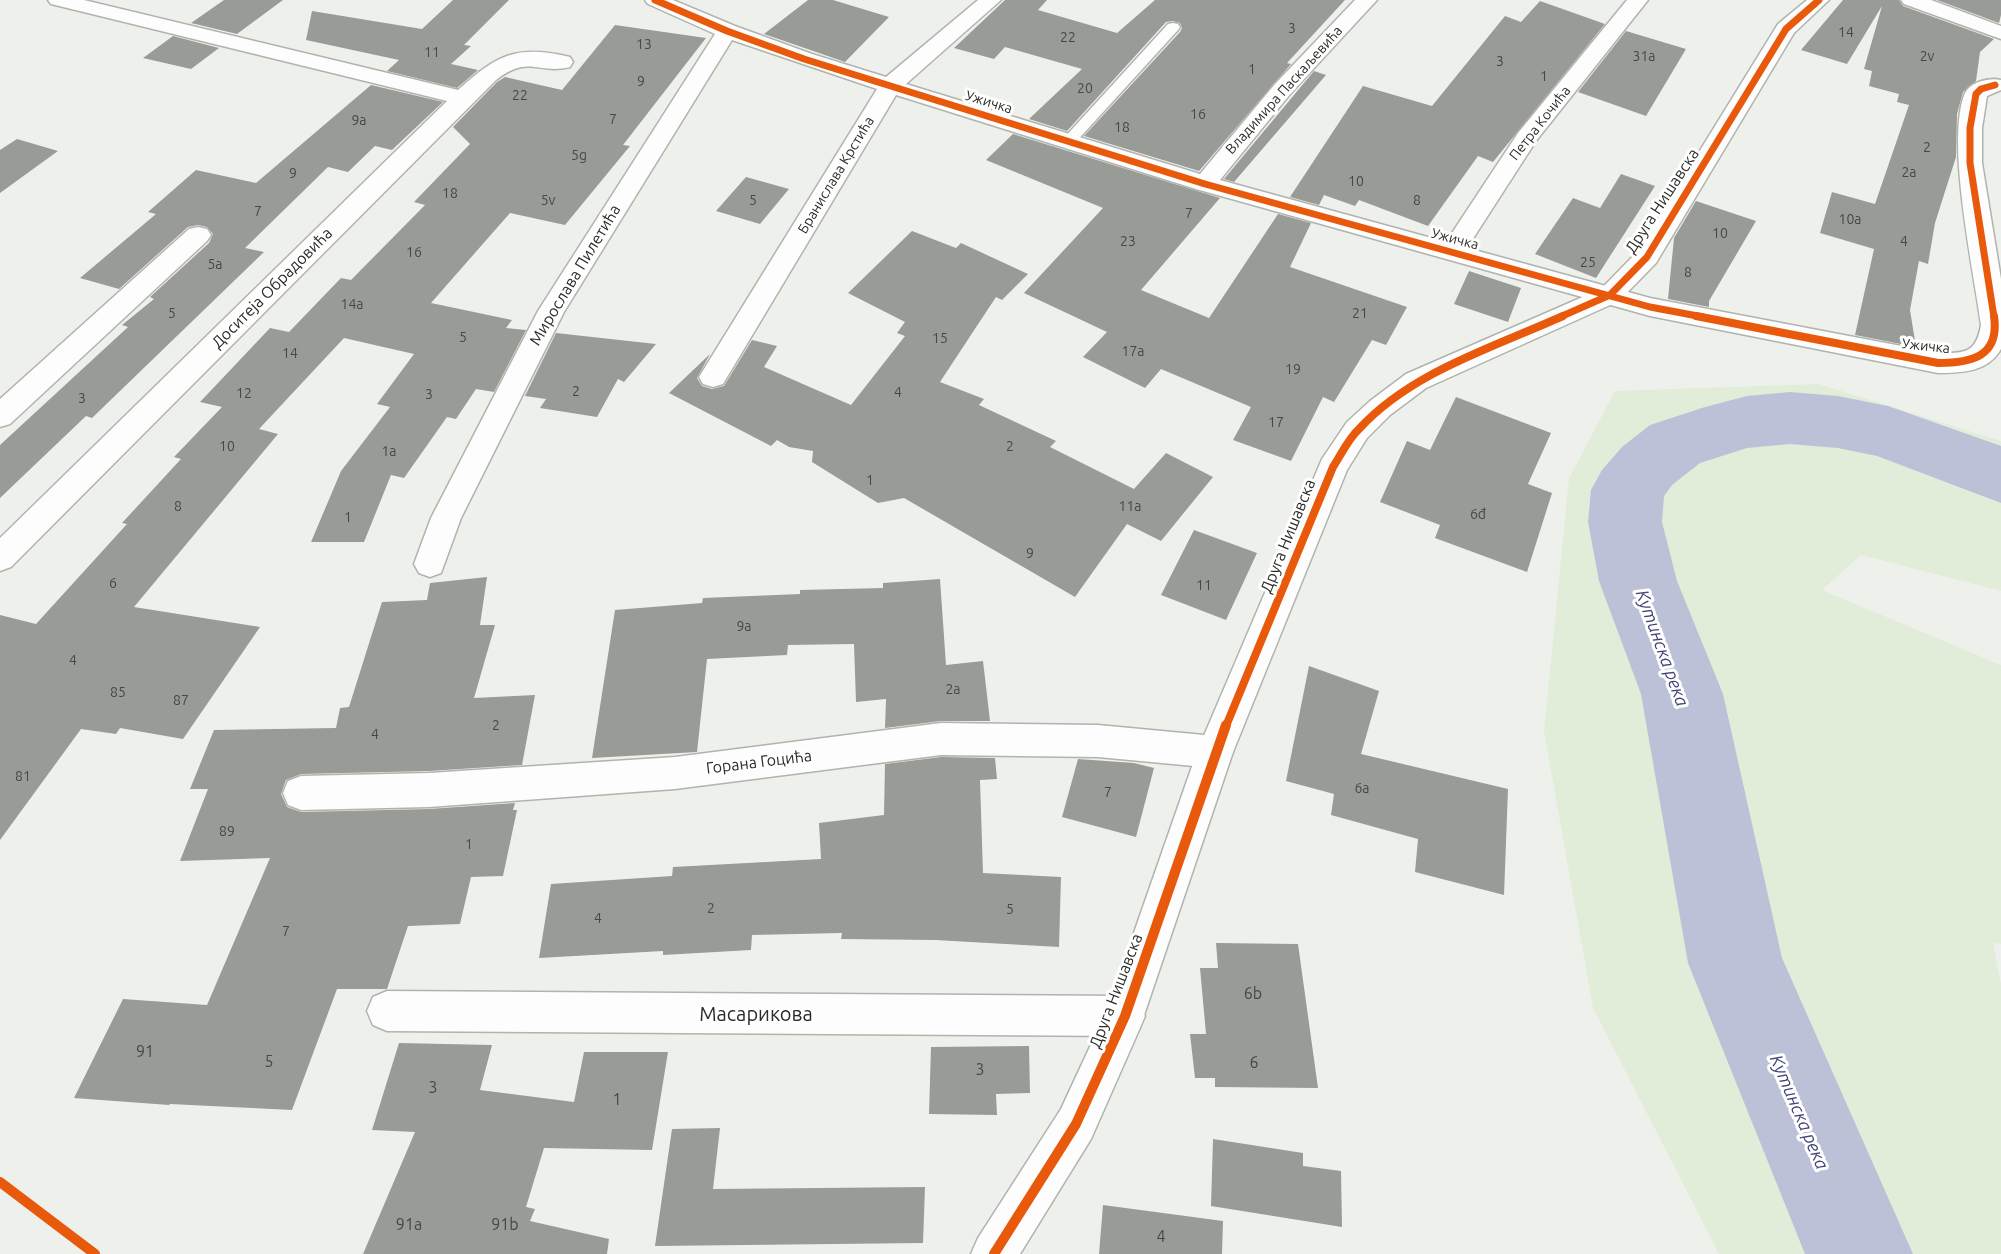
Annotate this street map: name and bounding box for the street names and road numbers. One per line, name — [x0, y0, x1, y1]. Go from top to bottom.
street label: Владимира Паскаљевића — [1222, 23, 1346, 157]
street label: Петра Кочића — [1506, 83, 1574, 163]
street label: Ужичка — [963, 87, 1015, 117]
street label: Бранислава Крстића — [794, 113, 878, 237]
street label: Друга Нишавска — [1621, 145, 1703, 257]
street label: Мирослава Пилетића — [525, 201, 625, 349]
street label: Доситеја Обрадовића — [208, 224, 336, 352]
street label: Ужичка — [1430, 225, 1480, 253]
street label: Ужичка — [1901, 335, 1951, 357]
street label: Друга Нишавска — [1256, 476, 1320, 596]
street label: Горана Гоцића — [705, 746, 813, 778]
street label: Друга Нишавска — [1085, 931, 1147, 1051]
street label: Масарикова — [699, 1002, 813, 1026]

